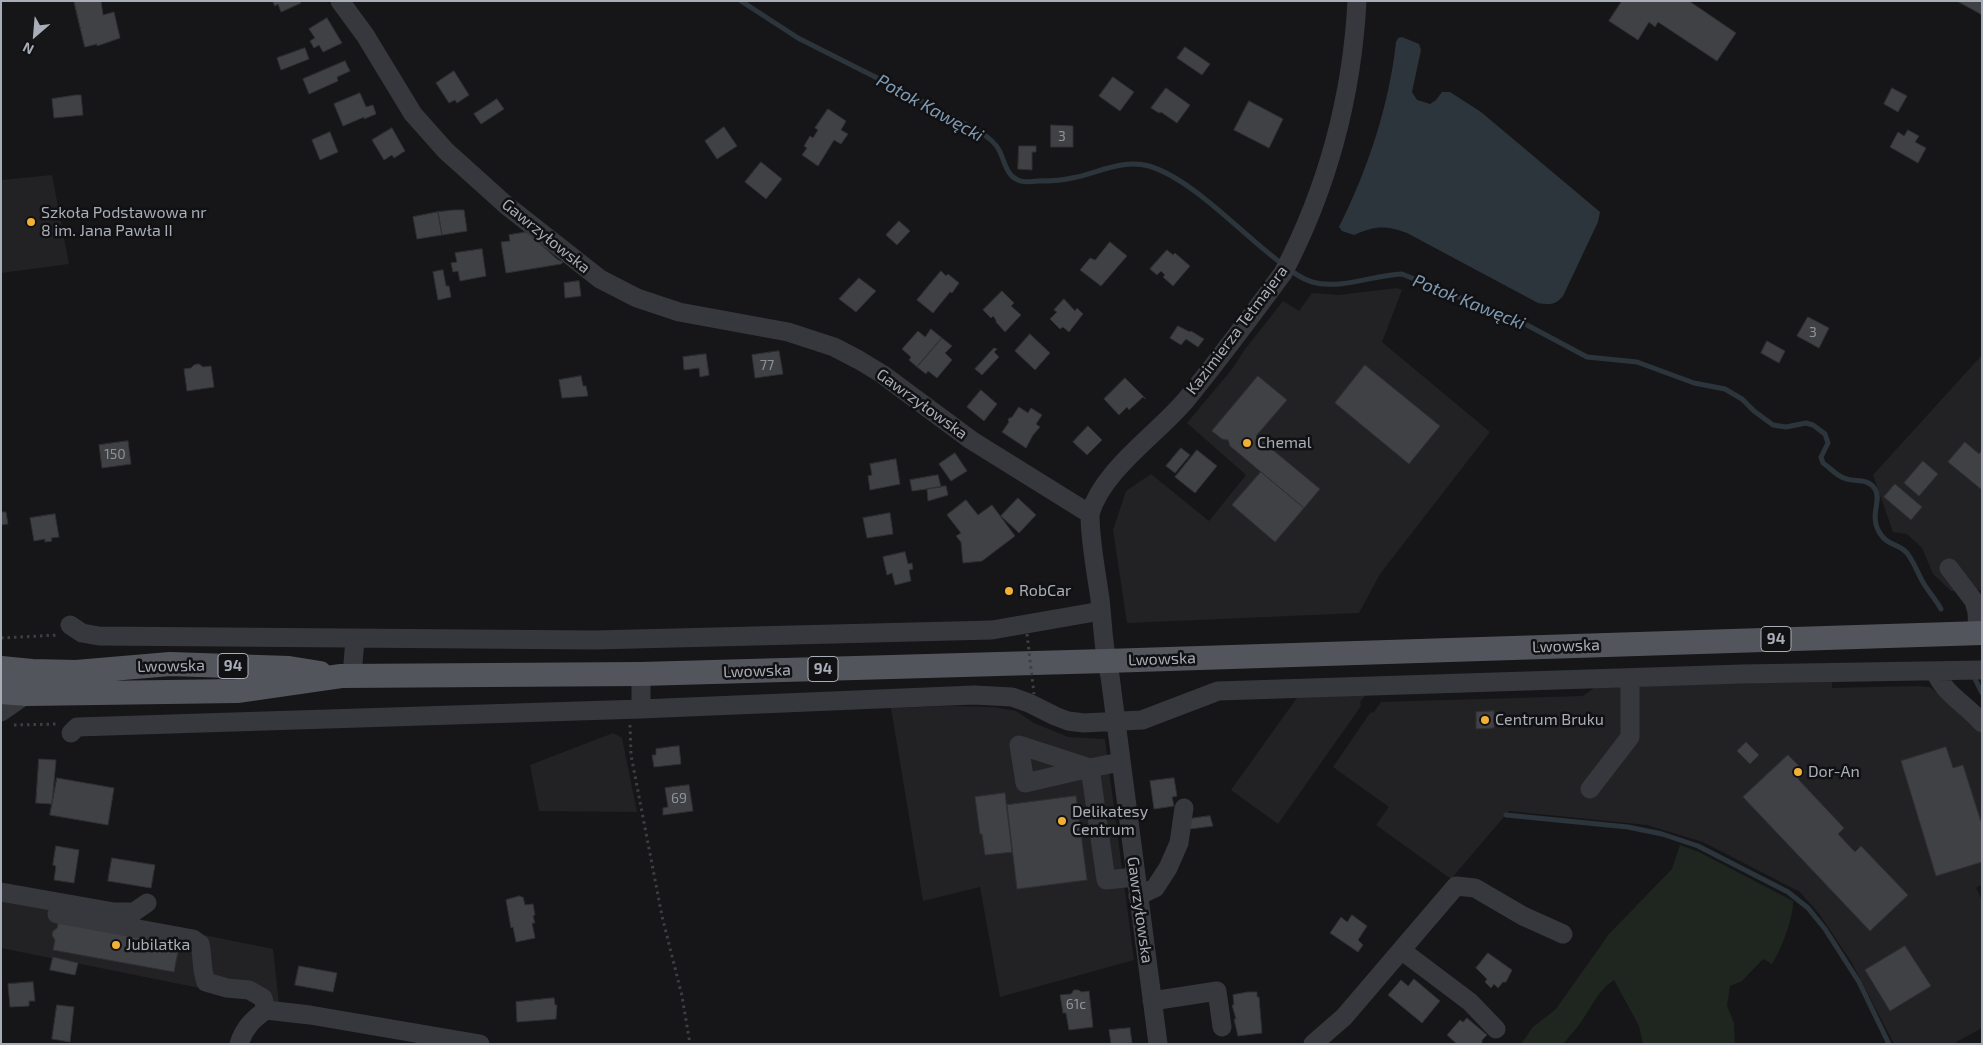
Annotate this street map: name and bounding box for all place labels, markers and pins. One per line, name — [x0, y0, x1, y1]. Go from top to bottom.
place label: Szkoła Podstawowa nr 8 im. Jana Pawła II — [41, 203, 207, 241]
marker: Szkoła Podstawowa nr 8 im. Jana Pawła II — [25, 216, 37, 228]
place label: Chemal — [1257, 433, 1312, 453]
marker: Chemal — [1241, 437, 1253, 449]
place label: RobCar — [1019, 581, 1071, 601]
marker: RobCar — [1003, 585, 1015, 597]
place label: Centrum Bruku — [1495, 710, 1604, 730]
marker: Centrum Bruku — [1479, 714, 1491, 726]
place label: Dor-An — [1808, 762, 1860, 782]
marker: Dor-An — [1792, 766, 1804, 778]
place label: Delikatesy Centrum — [1072, 802, 1148, 840]
marker: Delikatesy Centrum — [1056, 815, 1068, 827]
place label: Jubilatka — [126, 935, 190, 955]
marker: Jubilatka — [110, 939, 122, 951]

